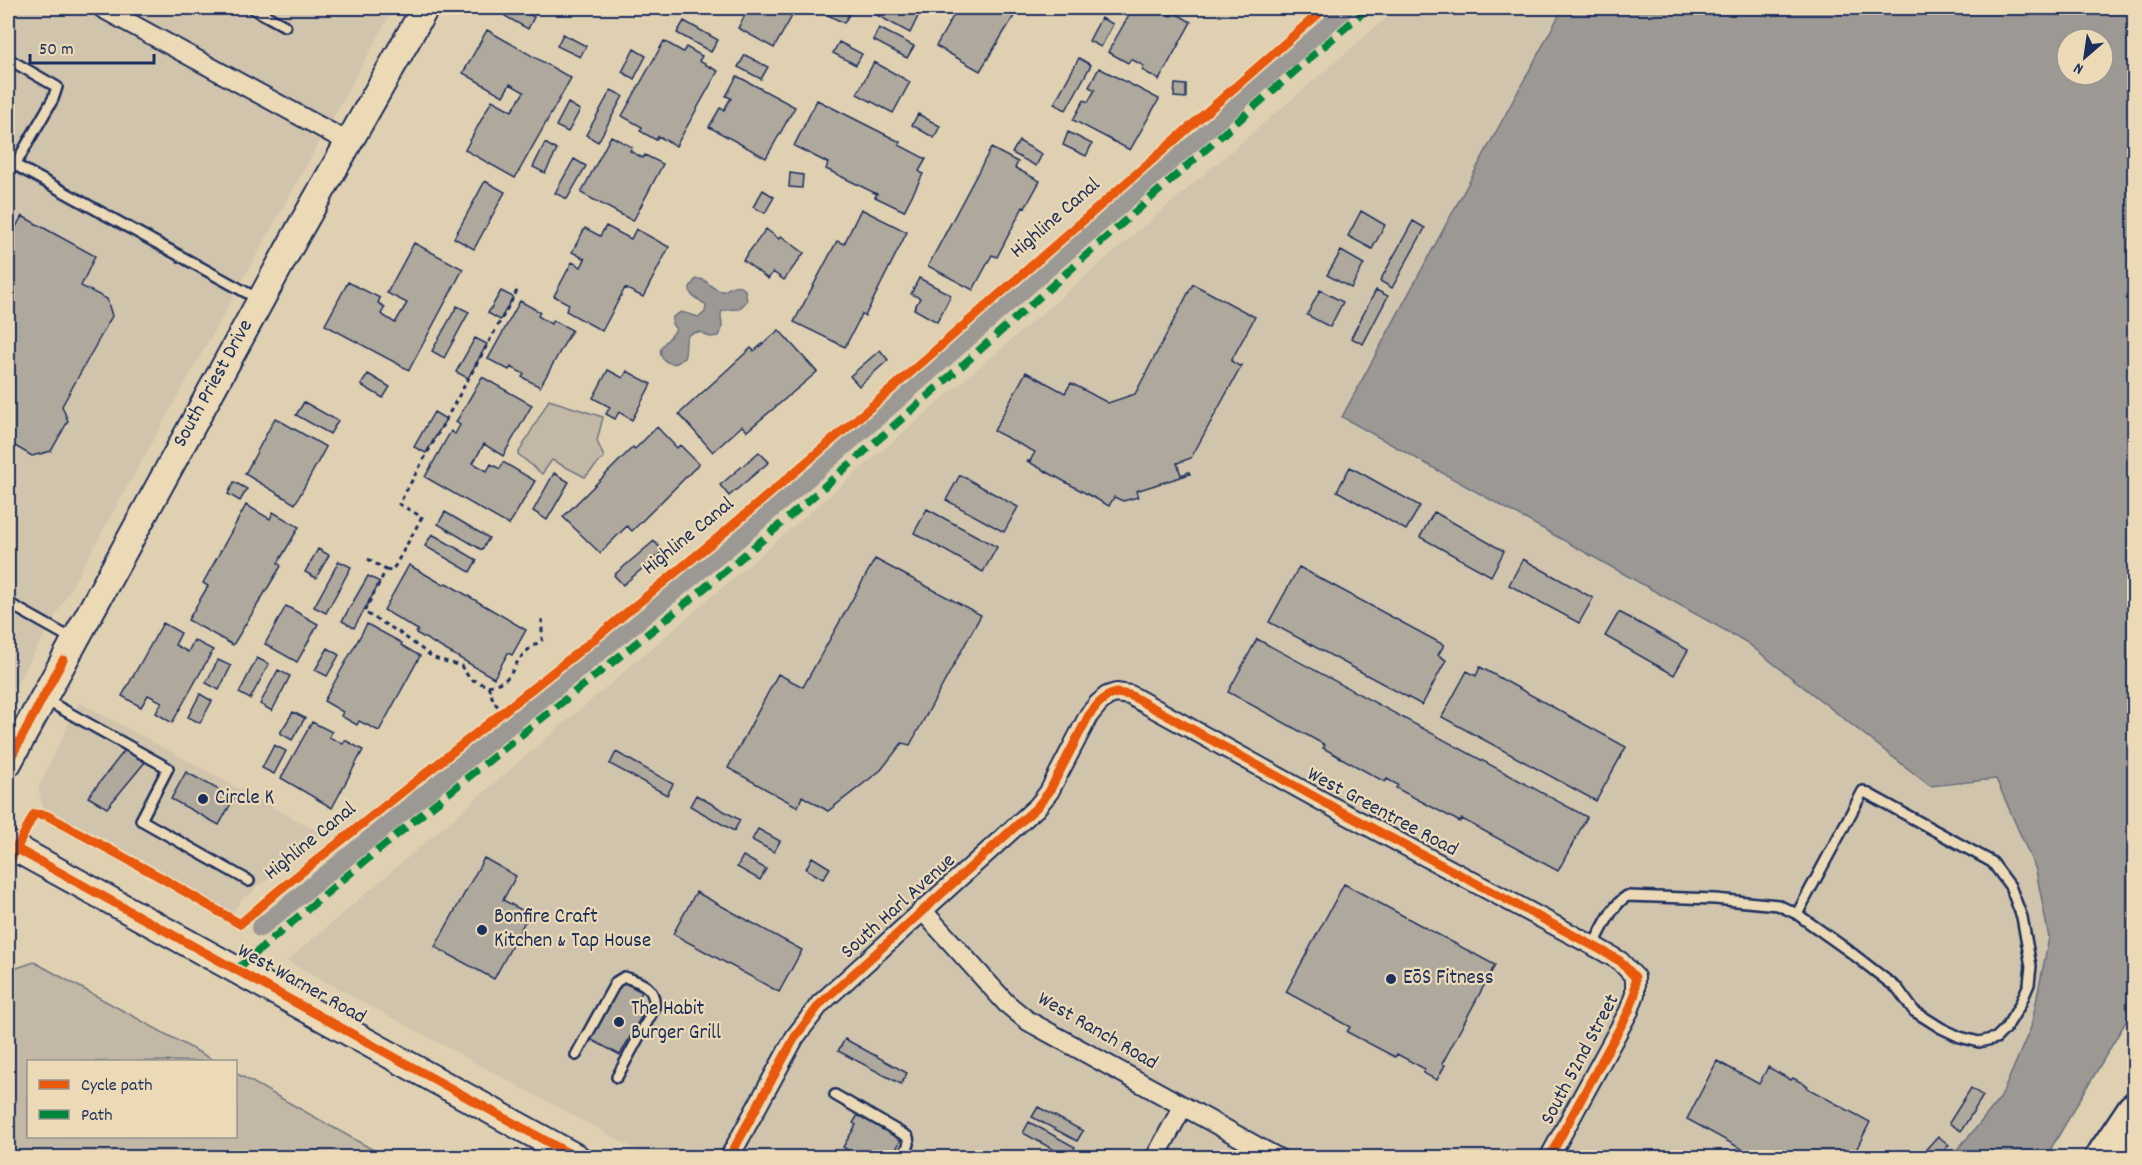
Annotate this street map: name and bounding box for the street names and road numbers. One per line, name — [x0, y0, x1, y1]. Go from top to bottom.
street label: Highline Canal — [1004, 171, 1108, 267]
street label: South Priest Drive — [166, 315, 262, 453]
street label: Highline Canal — [637, 490, 741, 584]
street label: West Greentree Road — [1301, 760, 1463, 866]
street label: Highline Canal — [259, 795, 363, 889]
street label: South Harl Avenue — [835, 847, 963, 967]
street label: West Warner Road — [231, 937, 371, 1033]
street label: West Ranch Road — [1031, 985, 1163, 1079]
street label: South 52nd Street — [1534, 989, 1628, 1131]

